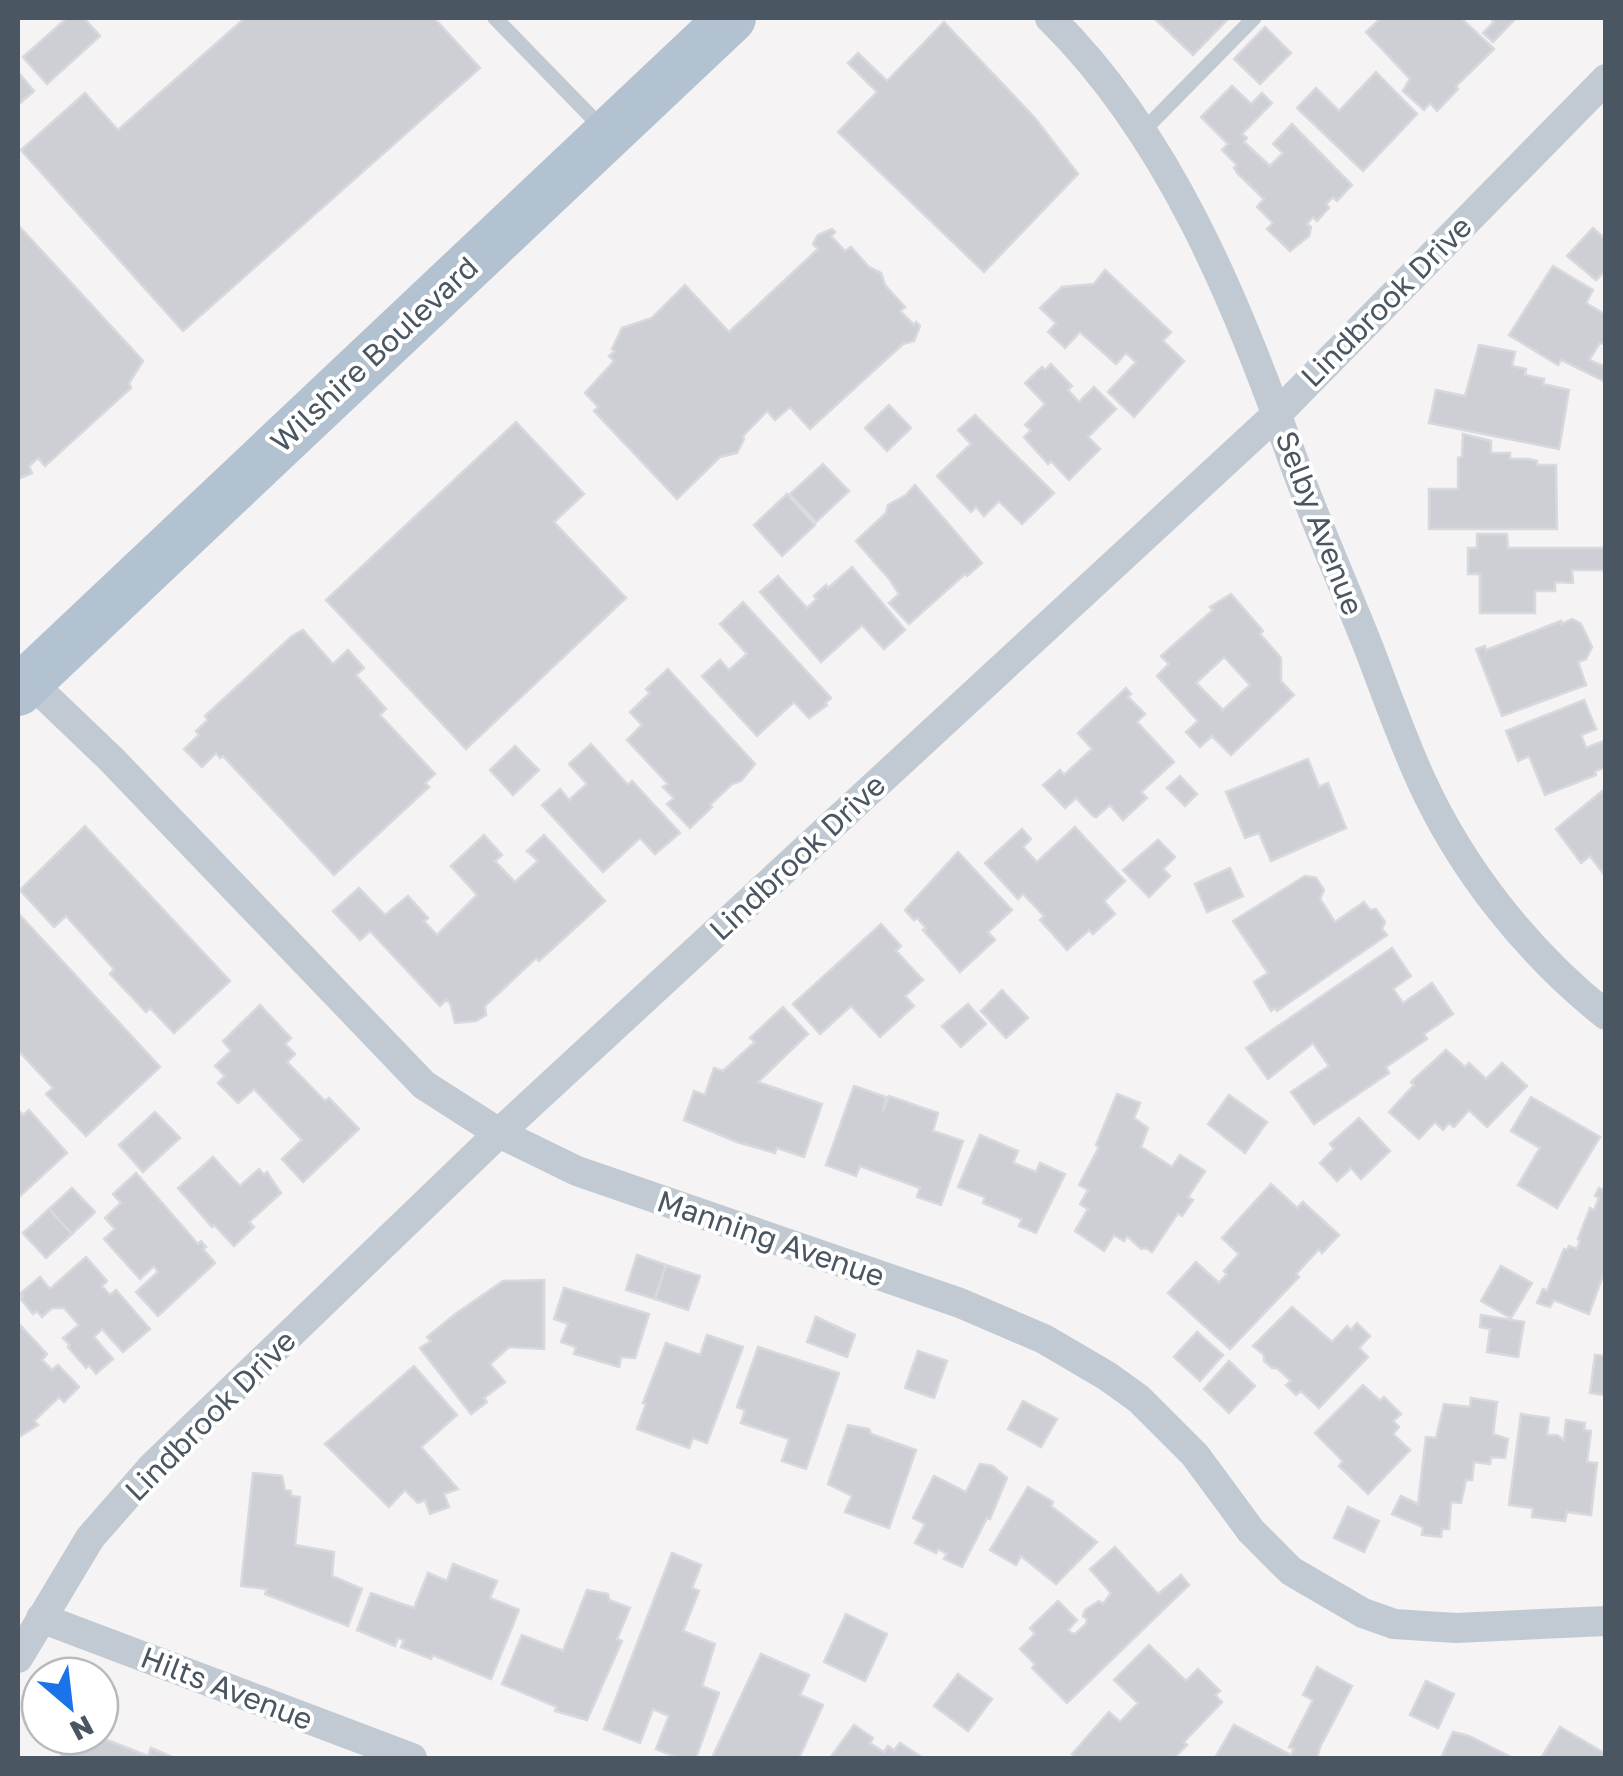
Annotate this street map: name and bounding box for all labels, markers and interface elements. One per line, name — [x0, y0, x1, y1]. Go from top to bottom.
street label: Lindbrook Drive — [1293, 208, 1479, 394]
street label: Wilshire Boulevard — [263, 249, 485, 459]
street label: Selby Avenue — [1268, 426, 1372, 620]
street label: Lindbrook Drive — [702, 767, 892, 947]
street label: Manning Avenue — [653, 1182, 889, 1294]
street label: Lindbrook Drive — [117, 1322, 303, 1508]
street label: Hilts Avenue — [136, 1639, 318, 1737]
north arrow — [20, 1656, 120, 1756]
text: N — [65, 1709, 99, 1748]

